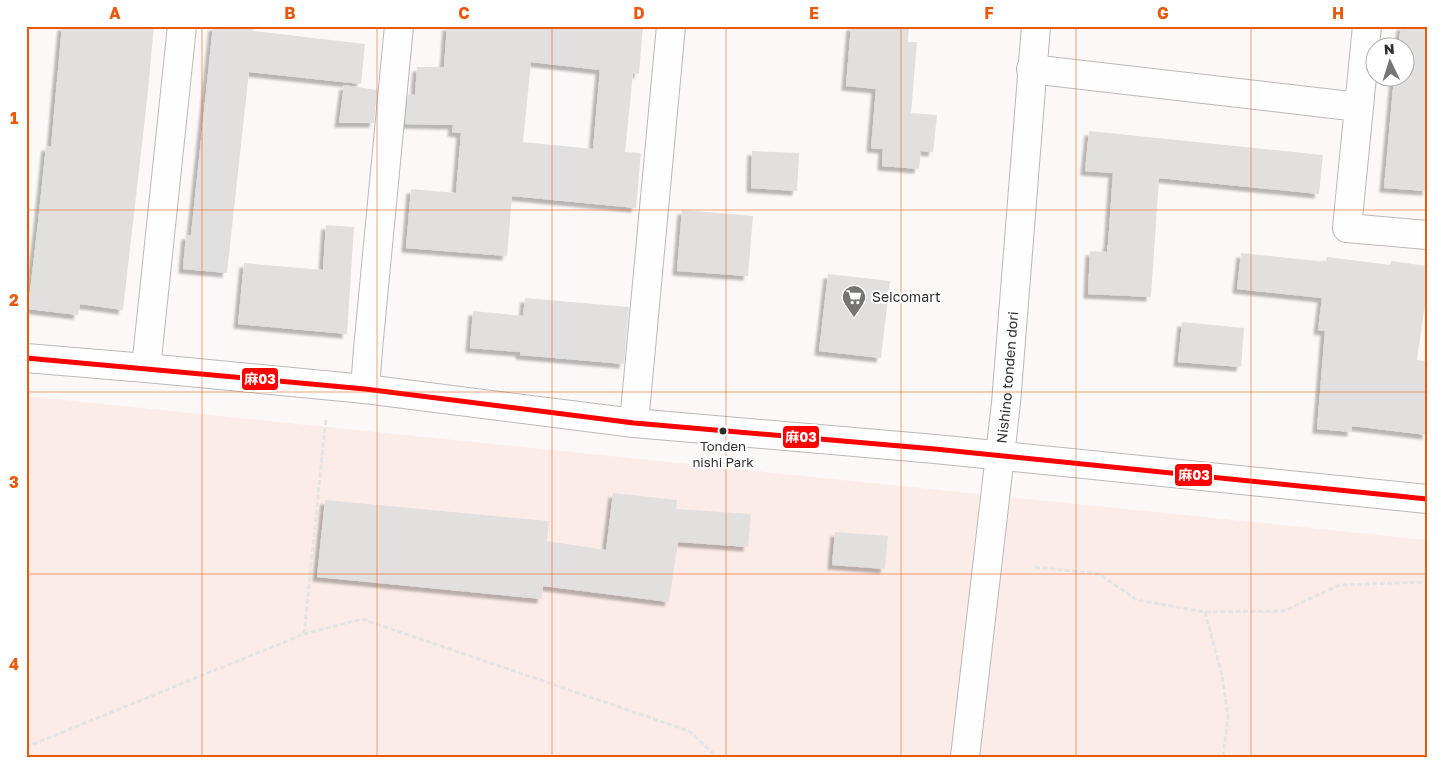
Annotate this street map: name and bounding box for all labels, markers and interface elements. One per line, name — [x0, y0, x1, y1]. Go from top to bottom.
text: A — [109, 3, 121, 23]
text: B — [284, 3, 296, 23]
text: C — [458, 3, 470, 23]
text: D — [633, 3, 645, 23]
text: E — [809, 3, 819, 23]
text: F — [984, 3, 994, 23]
text: G — [1157, 3, 1169, 23]
text: H — [1332, 3, 1344, 23]
north arrow — [1366, 38, 1416, 88]
text: N — [1383, 40, 1395, 57]
text: 1 — [10, 108, 18, 128]
supermarket icon: Seicomart — [841, 284, 867, 318]
place label: Seicomart — [872, 288, 941, 305]
text: 2 — [9, 290, 19, 310]
street label: Nishino tonden dori — [992, 311, 1021, 444]
line badge: 麻03 — [241, 367, 279, 391]
text: 麻03 — [244, 370, 276, 387]
line badge: 麻03 — [782, 425, 820, 449]
marker: Tonden nishi Park — [718, 426, 728, 436]
text: 麻03 — [785, 428, 817, 445]
place label: Tonden nishi Park — [692, 438, 754, 470]
line badge: 麻03 — [1174, 463, 1213, 487]
text: 麻03 — [1178, 466, 1210, 483]
text: 3 — [9, 472, 19, 492]
text: 4 — [9, 654, 19, 674]

